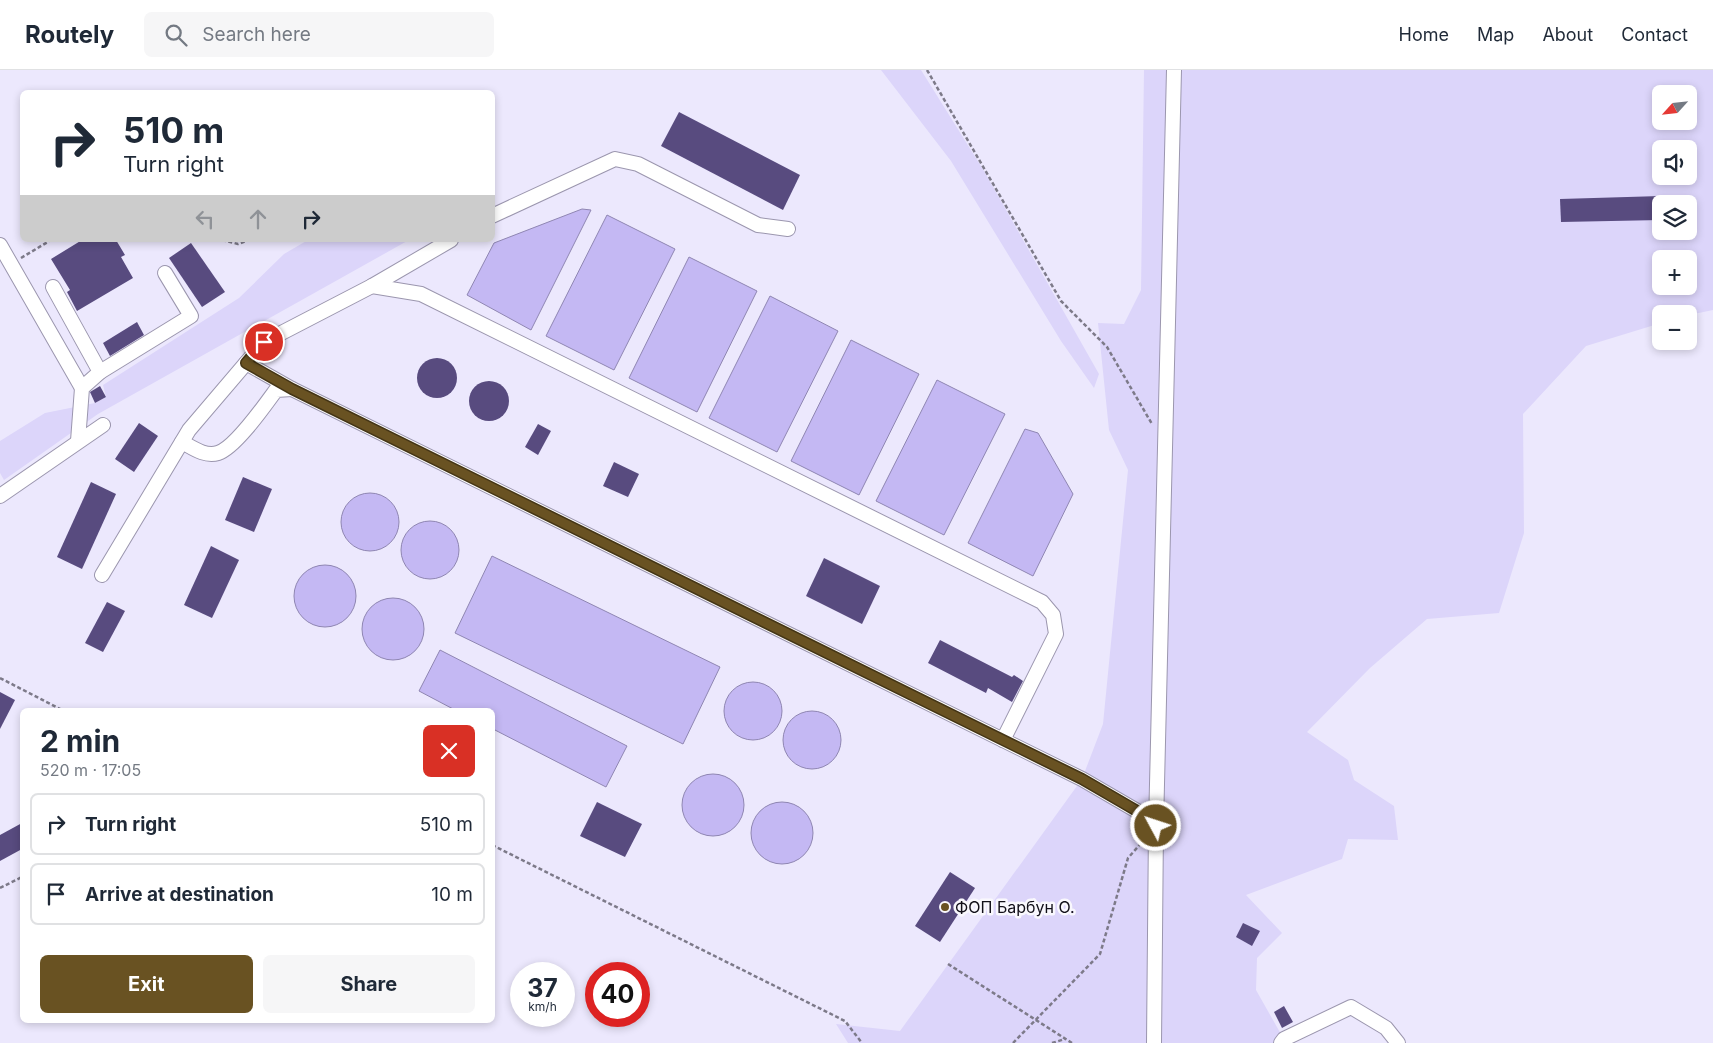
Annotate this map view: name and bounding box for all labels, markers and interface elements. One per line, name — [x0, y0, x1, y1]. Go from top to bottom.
search box — [144, 12, 494, 57]
text: Routely — [25, 20, 114, 49]
icon: search — [162, 21, 190, 49]
text: Search here — [202, 23, 311, 46]
text: Home — [1399, 24, 1449, 45]
text: Map — [1477, 24, 1514, 45]
text: About — [1542, 24, 1593, 45]
text: Contact — [1621, 24, 1688, 45]
north arrow — [1652, 85, 1698, 130]
map controls — [1652, 85, 1697, 350]
text: 510 m — [123, 109, 224, 151]
icon: right — [40, 110, 105, 175]
button: sound — [1652, 140, 1697, 185]
text: Turn right — [123, 151, 224, 177]
button: layers — [1652, 195, 1697, 240]
icon: left — [191, 205, 219, 233]
icon: ahead — [244, 205, 272, 233]
icon: right — [297, 205, 325, 233]
button: + — [1652, 250, 1697, 295]
button: − — [1652, 305, 1697, 350]
pin — [243, 321, 285, 363]
icon: arrive — [250, 328, 278, 356]
text: 2 min — [40, 723, 120, 759]
button: close — [423, 725, 475, 777]
text: 520 m · 17:05 — [40, 760, 141, 780]
position arrow — [1129, 799, 1181, 851]
icon: right — [42, 810, 70, 838]
text: Turn right — [85, 813, 176, 836]
text: 510 m — [420, 813, 473, 836]
icon: arrive — [42, 880, 70, 908]
text: Arrive at destination — [85, 883, 274, 906]
text: 10 m — [431, 883, 473, 906]
place label: ФОП Барбун О. — [955, 897, 1075, 917]
marker: ФОП Барбун О. — [939, 901, 951, 913]
button: Exit — [40, 955, 253, 1013]
button: Share — [263, 955, 475, 1013]
speed limit sign: 40 — [585, 962, 650, 1027]
text: 37 — [527, 973, 558, 1003]
text: km/h — [528, 999, 557, 1014]

